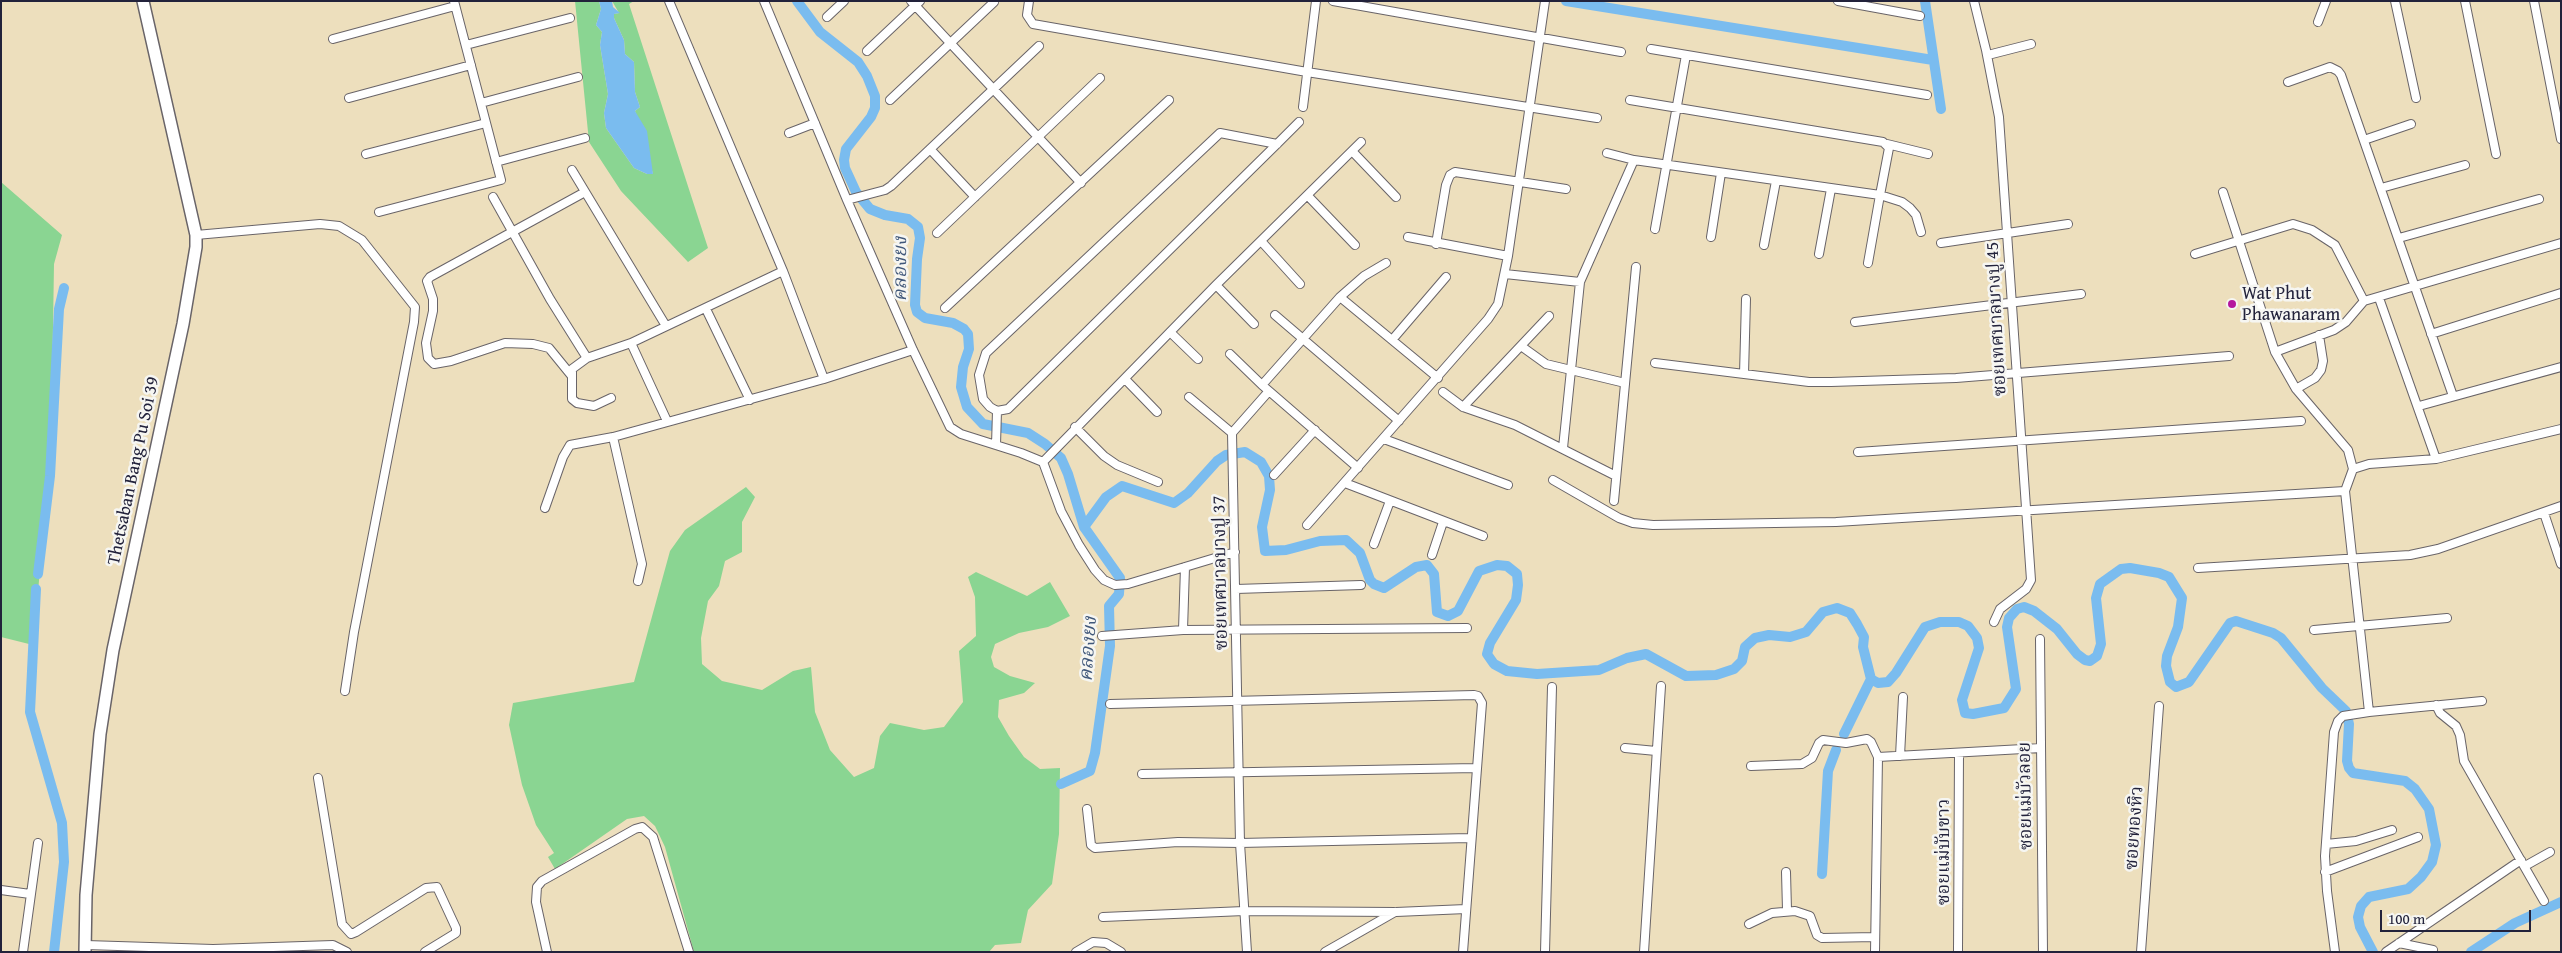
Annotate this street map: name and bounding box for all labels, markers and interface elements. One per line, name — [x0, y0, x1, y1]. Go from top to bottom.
water label: คลองยง — [890, 237, 912, 301]
street label: ซอยเทศบาลบางปู 45 — [1982, 241, 2012, 397]
place label: Wat Phut Phawanaram — [2242, 283, 2340, 326]
marker: Wat Phut Phawanaram — [2226, 298, 2238, 310]
street label: Thetsaban Bang Pu Soi 39 — [103, 375, 165, 567]
street label: ซอยเทศบาลบางปู 37 — [1209, 496, 1233, 650]
water label: คลองยง — [1075, 616, 1103, 682]
street label: ซอยแม่บัวลอย — [2014, 742, 2038, 850]
street label: ซอยทองหิว — [2121, 785, 2149, 871]
street label: ซอยแม่บับขาว — [1933, 799, 1955, 905]
scale bar — [2382, 900, 2533, 932]
text: 100 m — [2388, 908, 2425, 929]

